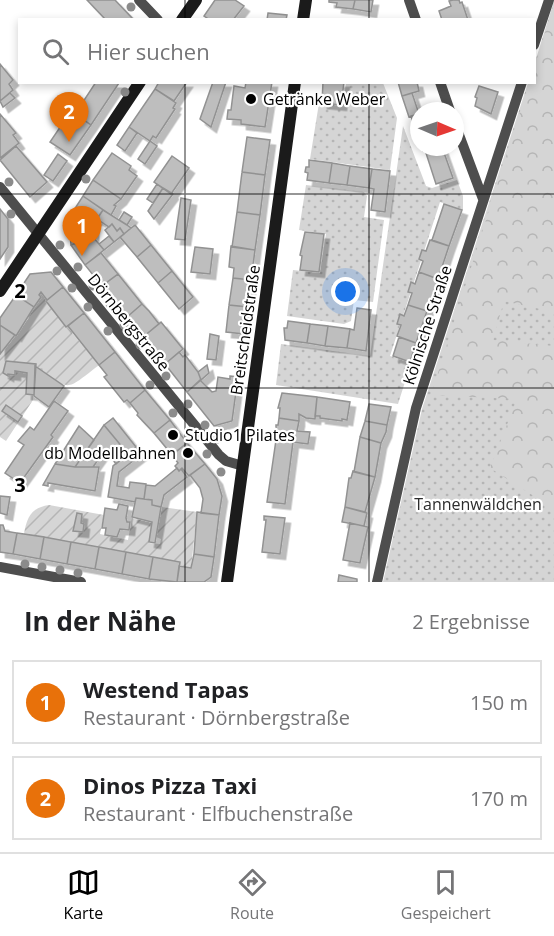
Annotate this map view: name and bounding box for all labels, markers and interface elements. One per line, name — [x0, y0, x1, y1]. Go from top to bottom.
search box — [18, 18, 536, 84]
icon: search — [39, 35, 72, 68]
text: Hier suchen — [87, 36, 210, 66]
place label: Getränke Weber — [263, 88, 386, 110]
pin: 2 — [50, 92, 88, 142]
marker: Getränke Weber — [244, 92, 258, 106]
north arrow — [410, 102, 464, 156]
pin: 1 — [62, 206, 101, 256]
street label: Kölnische Straße — [397, 262, 457, 388]
street label: Breitscheidstraße — [225, 263, 265, 397]
street label: Dörnbergstraße — [83, 269, 175, 375]
text: 2 — [14, 277, 26, 304]
your location — [331, 277, 360, 306]
place label: Studio1 Pilates — [185, 424, 295, 446]
marker: Studio1 Pilates — [166, 428, 180, 442]
place label: db Modellbahnen — [44, 442, 176, 464]
marker: db Modellbahnen — [181, 446, 195, 460]
text: 3 — [14, 471, 26, 498]
park label: Tannenwäldchen — [414, 493, 542, 515]
text: In der Nähe — [24, 603, 176, 639]
text: 2 Ergebnisse — [412, 608, 530, 635]
text: Westend Tapas — [83, 674, 249, 704]
text: 1 — [40, 689, 51, 716]
text: 150 m — [470, 689, 528, 716]
text: Restaurant · Dörnbergstraße — [83, 704, 350, 731]
text: Dinos Pizza Taxi — [83, 770, 257, 800]
text: 2 — [40, 785, 51, 812]
text: 170 m — [470, 785, 528, 812]
text: Restaurant · Elfbuchenstraße — [83, 800, 353, 827]
tab: Karte — [63, 866, 103, 924]
tab: Route — [230, 866, 274, 924]
tab: Gespeichert — [401, 866, 491, 924]

